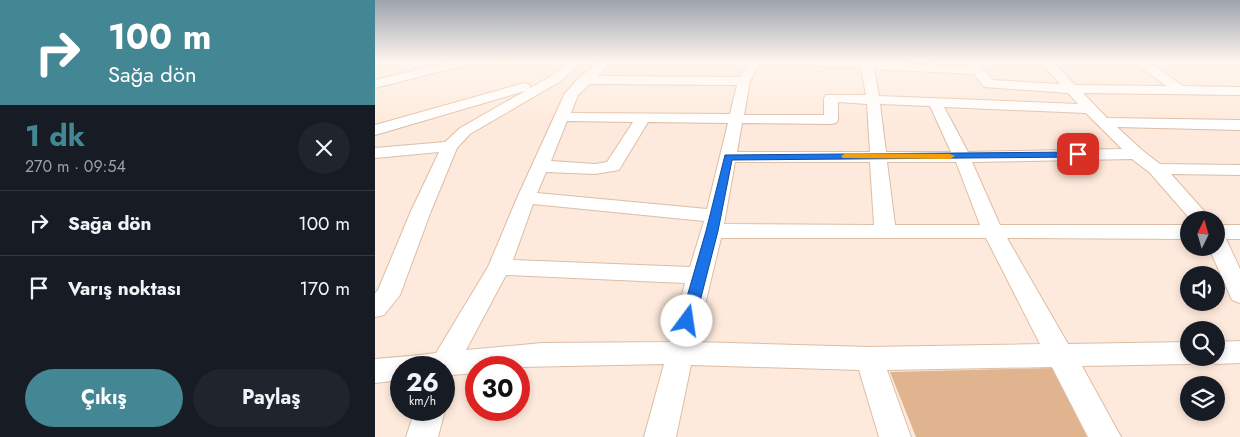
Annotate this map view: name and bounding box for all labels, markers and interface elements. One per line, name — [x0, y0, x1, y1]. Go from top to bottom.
text: 100 m — [108, 12, 211, 62]
icon: right — [25, 20, 90, 85]
text: Sağa dön — [108, 58, 196, 90]
text: 1 dk — [25, 114, 85, 157]
button: close — [298, 122, 350, 174]
pin — [1057, 133, 1099, 175]
icon: arrive — [1064, 140, 1092, 168]
text: 270 m · 09:54 — [25, 155, 126, 178]
icon: right — [25, 209, 53, 237]
text: Sağa dön — [68, 210, 152, 237]
text: 100 m — [298, 210, 350, 237]
north arrow — [1180, 211, 1225, 256]
map controls — [1180, 211, 1225, 421]
button: sound — [1180, 266, 1225, 311]
icon: arrive — [25, 274, 53, 302]
text: Varış noktası — [68, 275, 181, 302]
text: 170 m — [300, 275, 350, 302]
position arrow — [660, 294, 712, 346]
button: search — [1180, 321, 1225, 366]
speed limit sign: 30 — [465, 356, 530, 421]
text: 26 — [406, 364, 439, 400]
button: Çıkış — [25, 369, 183, 427]
button: Paylaş — [193, 369, 350, 427]
button: layers — [1180, 376, 1225, 421]
text: km/h — [409, 392, 436, 410]

